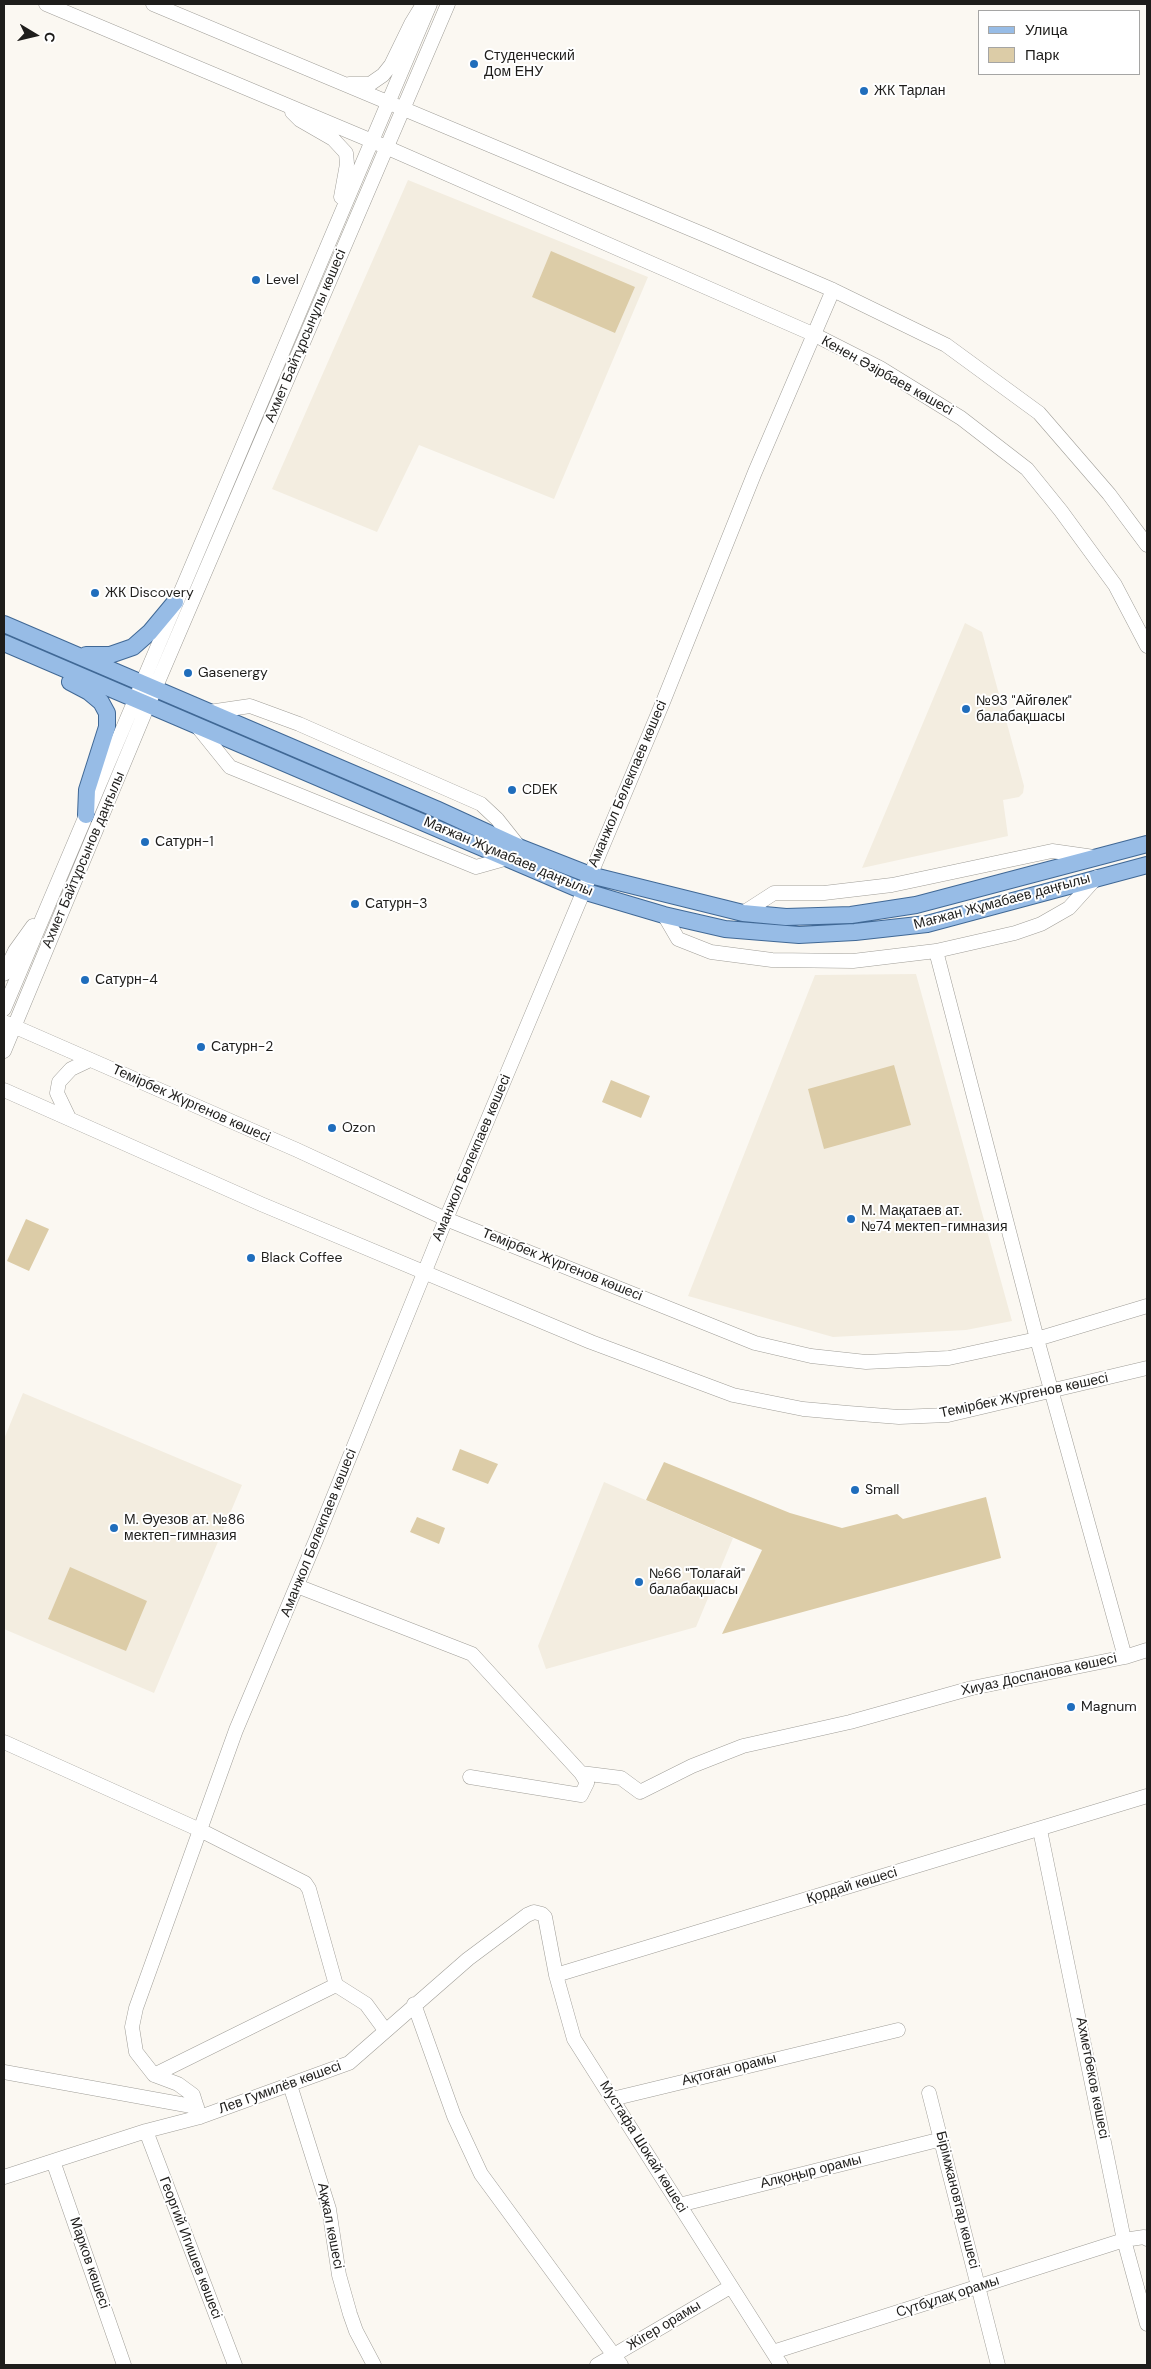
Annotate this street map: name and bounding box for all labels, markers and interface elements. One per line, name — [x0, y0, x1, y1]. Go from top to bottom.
north arrow — [10, 10, 60, 60]
legend — [978, 10, 1141, 75]
text: Улица — [1025, 20, 1068, 40]
text: С — [40, 31, 59, 44]
text: Парк — [1025, 45, 1059, 65]
place label: Студенческий Дом ЕНУ — [484, 48, 575, 80]
marker: Студенческий Дом ЕНУ — [468, 58, 480, 70]
place label: ЖК Тарлан — [874, 83, 946, 99]
marker: ЖК Тарлан — [858, 85, 870, 97]
street label: Ахмет Байтұрсынұлы көшесі — [262, 247, 350, 425]
place label: Level — [266, 272, 299, 288]
marker: Level — [250, 274, 262, 286]
street label: Кенен Әзірбаев көшесі — [818, 333, 956, 419]
place label: ЖК Discovery — [105, 585, 194, 601]
marker: ЖК Discovery — [89, 587, 101, 599]
place label: Gasenergy — [198, 665, 268, 681]
marker: Gasenergy — [182, 667, 194, 679]
place label: №93 "Айгөлек" балабақшасы — [976, 693, 1072, 726]
street label: Аманжол Бөлекпаев көшесі — [585, 698, 671, 870]
marker: №93 "Айгөлек" балабақшасы — [960, 703, 972, 715]
street label: Ахмет Байтұрсынов даңғылы — [39, 769, 129, 951]
place label: CDEK — [522, 782, 558, 798]
marker: CDEK — [506, 784, 518, 796]
street label: Мағжан Жұмабаев даңғылы — [421, 814, 595, 900]
place label: Сатурн-1 — [155, 834, 214, 850]
marker: Сатурн-1 — [139, 836, 151, 848]
street label: Мағжан Жұмабаев даңғылы — [912, 870, 1092, 934]
place label: Сатурн-3 — [365, 896, 428, 912]
marker: Сатурн-3 — [349, 898, 361, 910]
place label: Сатурн-4 — [95, 972, 158, 988]
marker: Сатурн-4 — [79, 974, 91, 986]
place label: Сатурн-2 — [211, 1039, 273, 1055]
marker: Сатурн-2 — [195, 1041, 207, 1053]
street label: Темірбек Жүргенов көшесі — [109, 1061, 273, 1147]
street label: Аманжол Бөлекпаев көшесі — [429, 1072, 515, 1244]
place label: Ozon — [342, 1120, 376, 1136]
marker: Ozon — [326, 1122, 338, 1134]
place label: М. Мақатаев ат. №74 мектеп-гимназия — [861, 1203, 1008, 1236]
marker: М. Мақатаев ат. №74 мектеп-гимназия — [845, 1213, 857, 1225]
street label: Темірбек Жүргенов көшесі — [479, 1225, 645, 1305]
place label: Black Coffee — [261, 1250, 342, 1266]
marker: Black Coffee — [245, 1252, 257, 1264]
street label: Темірбек Жүргенов көшесі — [938, 1370, 1110, 1422]
street label: Аманжол Бөлекпаев көшесі — [278, 1447, 360, 1619]
place label: Small — [865, 1482, 899, 1498]
marker: Small — [849, 1484, 861, 1496]
place label: М. Әуезов ат. №86 мектеп-гимназия — [124, 1512, 245, 1544]
marker: М. Әуезов ат. №86 мектеп-гимназия — [108, 1522, 120, 1534]
place label: №66 "Толағай" балабақшасы — [649, 1566, 745, 1598]
marker: №66 "Толағай" балабақшасы — [633, 1576, 645, 1588]
street label: Хиуаз Доспанова көшесі — [960, 1650, 1118, 1700]
place label: Magnum — [1081, 1699, 1137, 1715]
marker: Magnum — [1065, 1701, 1077, 1713]
street label: Қордай көшесі — [805, 1864, 899, 1908]
street label: Ахметбеков көшесі — [1072, 2016, 1112, 2140]
street label: Ақтоған орамы — [680, 2050, 778, 2090]
street label: Лев Гумилёв көшесі — [216, 2058, 344, 2118]
street label: Мустафа Шокай көшесі — [596, 2078, 690, 2216]
street label: Бірімжановтар көшесі — [932, 2129, 982, 2271]
street label: Алқоңыр орамы — [759, 2151, 863, 2193]
street label: Георгий Игишев көшесі — [155, 2175, 225, 2321]
street label: Ақжал көшесі — [313, 2181, 347, 2271]
street label: Марков көшесі — [65, 2215, 113, 2311]
street label: Cүтбұлақ орамы — [894, 2272, 1002, 2322]
street label: Жігер орамы — [624, 2297, 704, 2355]

